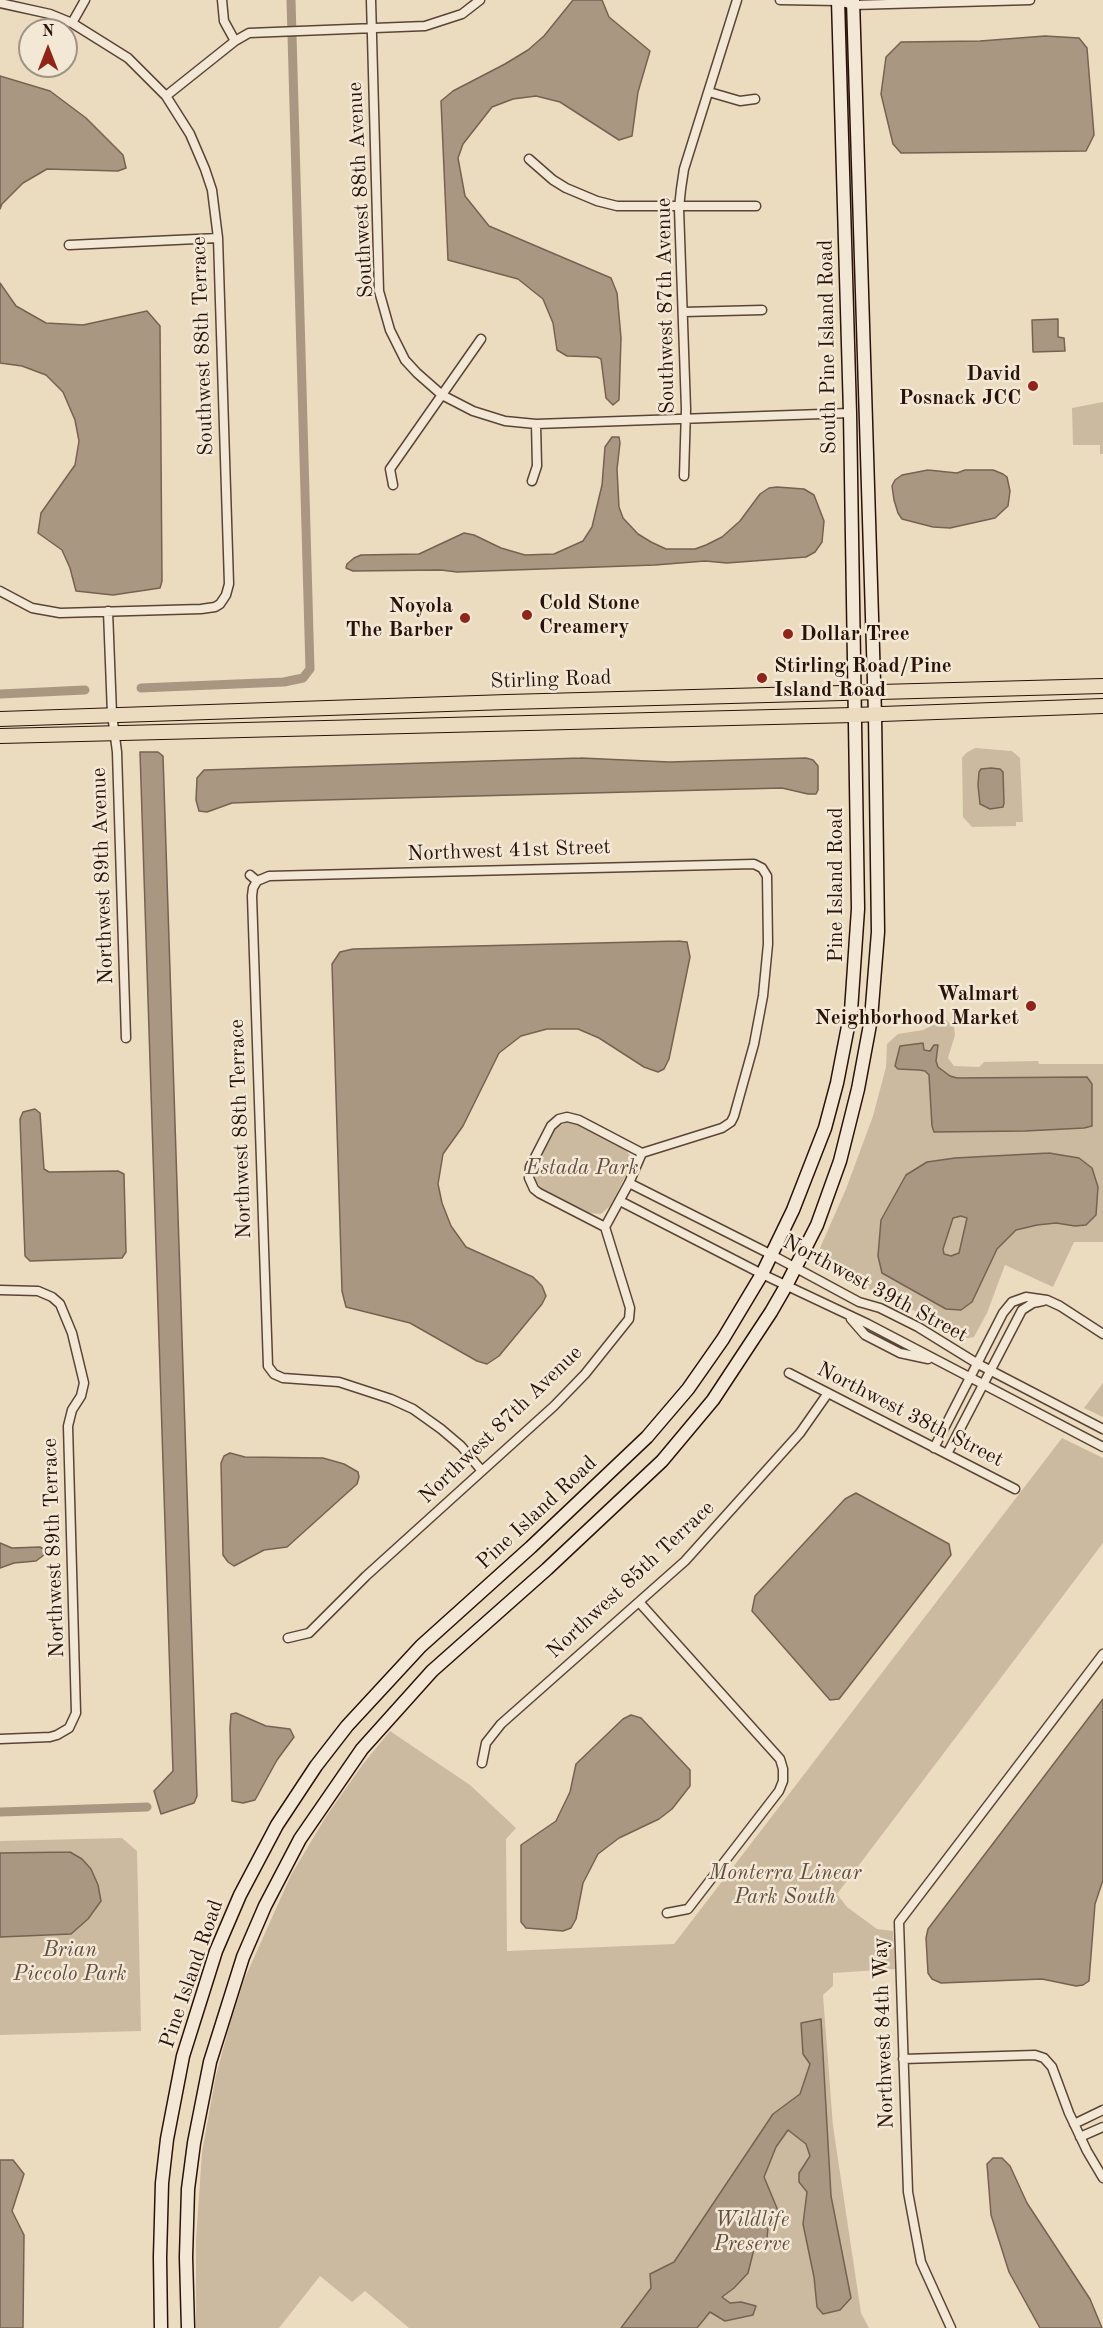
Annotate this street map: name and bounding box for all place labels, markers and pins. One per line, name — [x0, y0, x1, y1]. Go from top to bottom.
place label: David Posnack JCC — [899, 361, 1021, 411]
marker: David Posnack JCC — [1026, 379, 1040, 393]
place label: Cold Stone Creamery — [539, 590, 640, 640]
place label: Noyola The Barber — [346, 593, 453, 643]
marker: Cold Stone Creamery — [520, 608, 534, 622]
marker: Noyola The Barber — [458, 611, 472, 625]
place label: Dollar Tree — [800, 621, 910, 647]
marker: Dollar Tree — [781, 627, 795, 641]
place label: Stirling Road/Pine Island Road — [774, 653, 952, 703]
marker: Stirling Road/Pine Island Road — [755, 671, 769, 685]
place label: Walmart Neighborhood Market — [815, 981, 1019, 1031]
marker: Walmart Neighborhood Market — [1024, 999, 1038, 1013]

